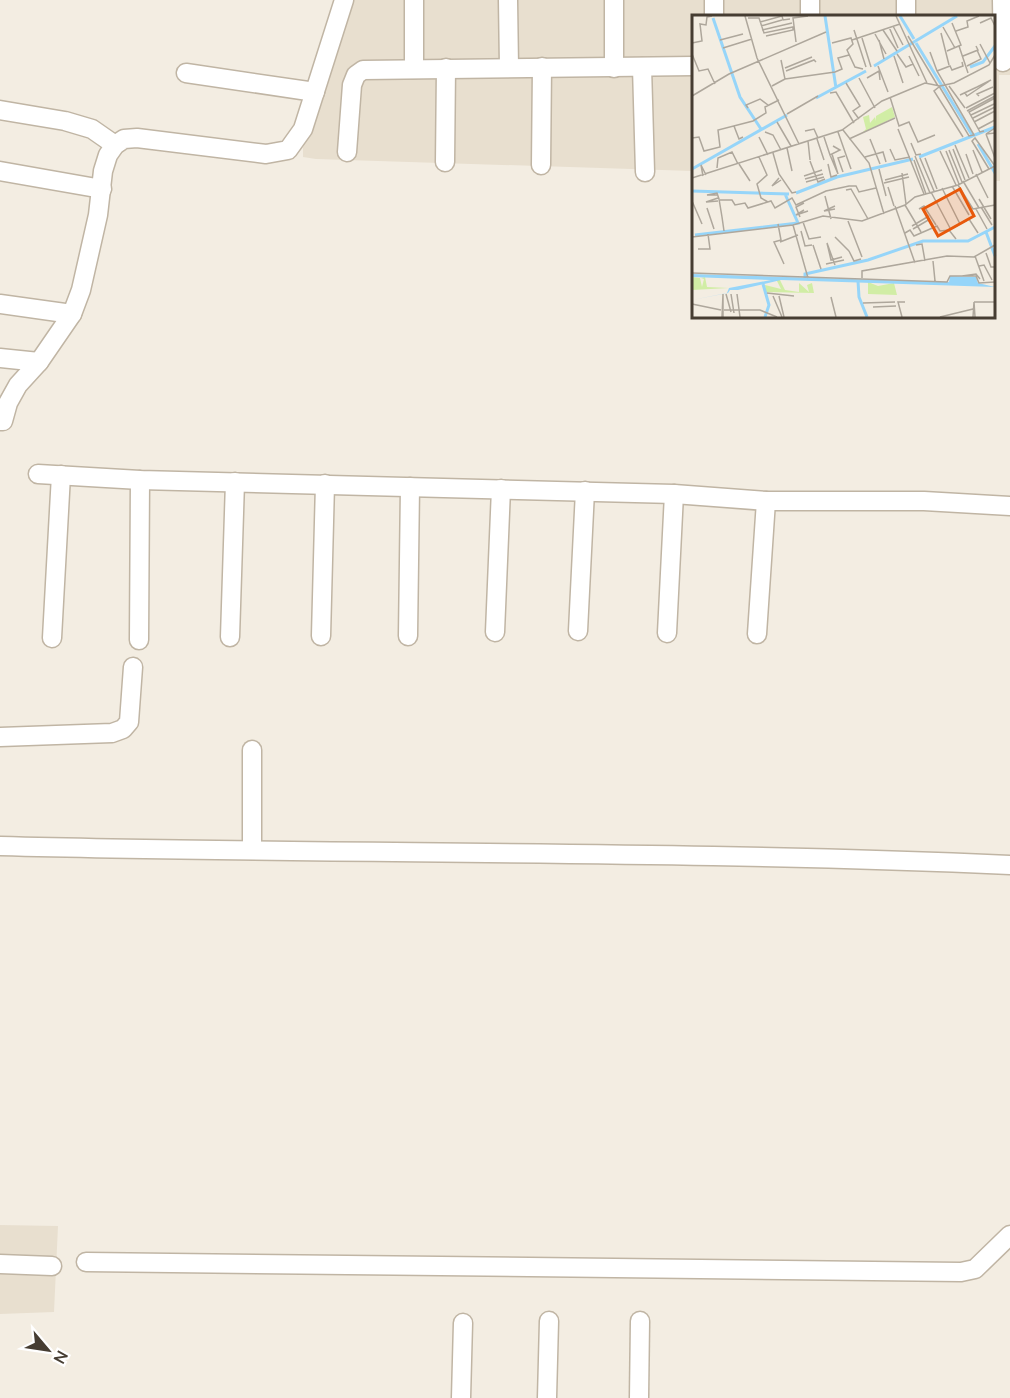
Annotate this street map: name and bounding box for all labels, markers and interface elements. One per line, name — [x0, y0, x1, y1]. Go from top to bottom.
inset map — [692, 15, 995, 318]
north arrow — [18, 1320, 78, 1380]
text: N — [48, 1346, 73, 1367]

